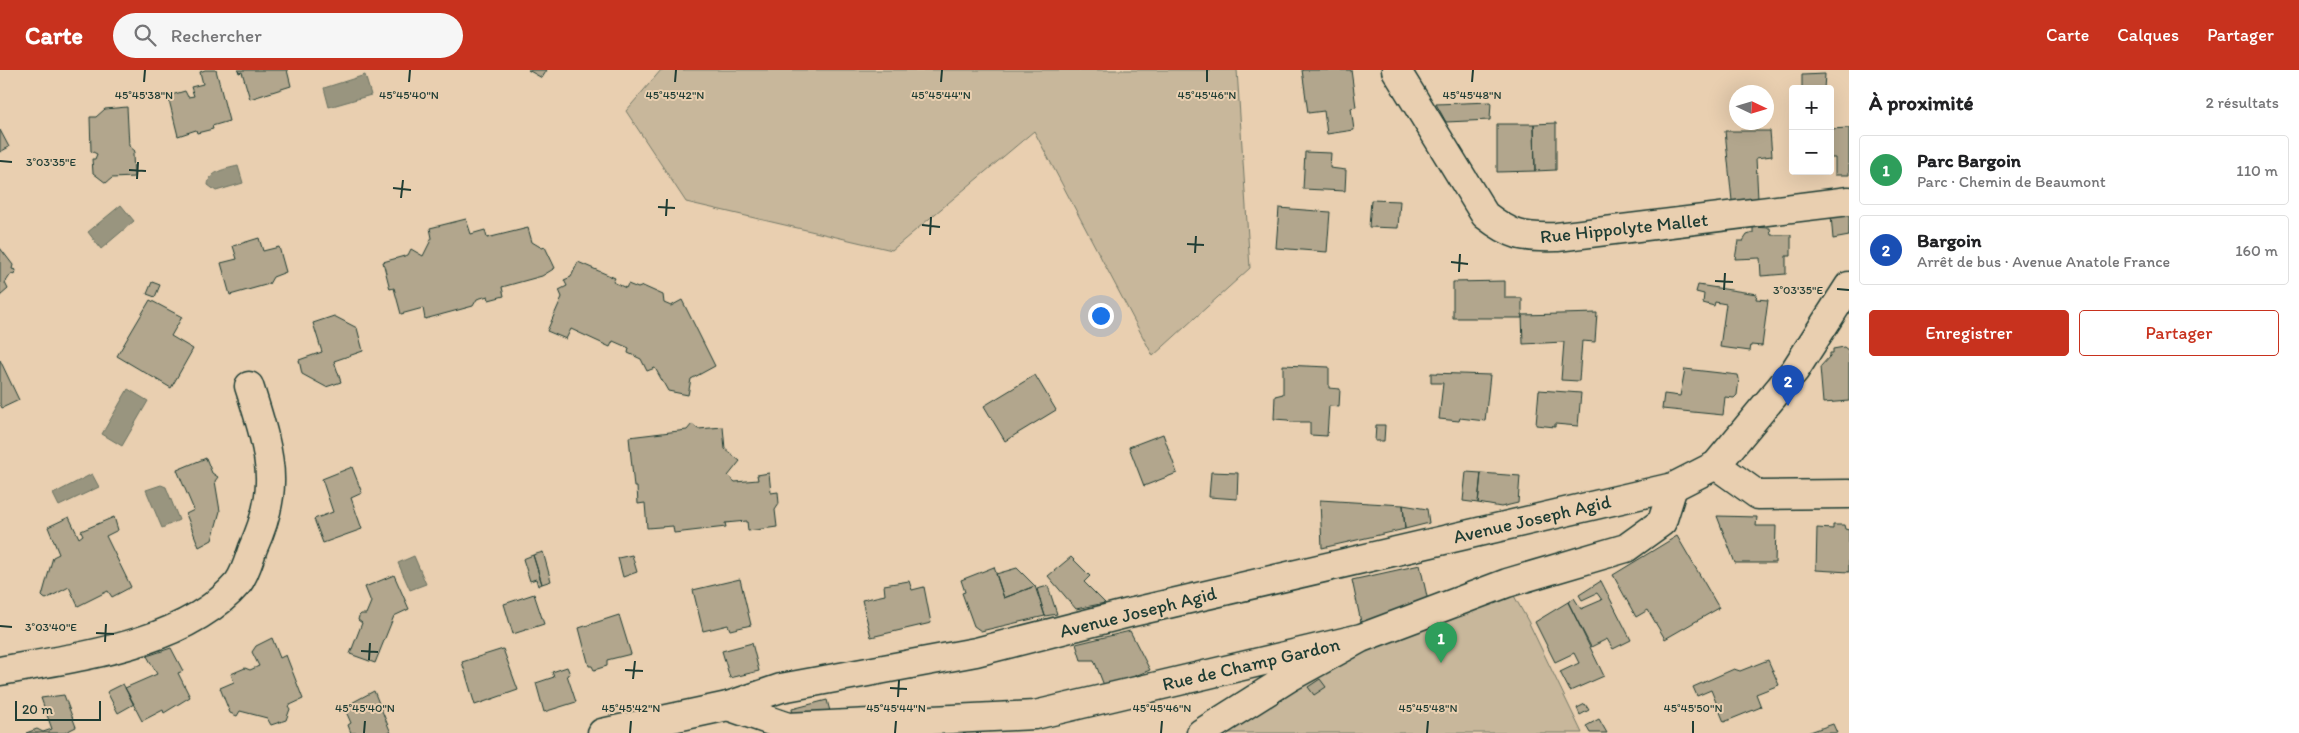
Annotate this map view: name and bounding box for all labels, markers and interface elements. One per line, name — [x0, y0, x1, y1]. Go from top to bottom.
search box — [113, 13, 463, 58]
text: Carte — [25, 21, 83, 50]
icon: search — [131, 21, 159, 49]
text: Rechercher — [171, 24, 262, 47]
text: Carte — [2046, 24, 2089, 46]
text: Calques — [2117, 24, 2179, 46]
text: Partager — [2207, 24, 2274, 46]
north arrow — [1729, 85, 1774, 130]
map controls — [1789, 85, 1834, 175]
button: + — [1789, 85, 1834, 130]
text: 45°45'38"N — [115, 88, 173, 102]
text: 45°45'40"N — [379, 88, 439, 102]
text: 45°45'42"N — [646, 88, 704, 102]
text: 45°45'44"N — [911, 88, 971, 102]
text: 45°45'46"N — [1178, 88, 1236, 102]
text: 45°45'48"N — [1442, 88, 1502, 102]
text: À proximité — [1869, 90, 1974, 115]
text: 2 résultats — [2205, 93, 2279, 112]
button: − — [1789, 130, 1834, 175]
text: Parc Bargoin — [1917, 149, 2021, 172]
text: 3°03'35"E — [26, 155, 76, 169]
text: 1 — [1882, 161, 1890, 180]
text: 110 m — [2236, 161, 2278, 180]
text: Parc · Chemin de Beaumont — [1917, 172, 2106, 191]
street label: Rue Hippolyte Mallet — [1539, 208, 1709, 248]
text: Bargoin — [1917, 229, 1982, 252]
text: 2 — [1882, 241, 1890, 260]
text: 160 m — [2235, 241, 2278, 260]
text: Arrêt de bus · Avenue Anatole France — [1917, 252, 2170, 271]
text: 3°03'35"E — [1773, 283, 1823, 297]
your location — [1088, 303, 1114, 329]
button: Enregistrer — [1869, 310, 2069, 356]
button: Partager — [2079, 310, 2279, 356]
pin: 2 — [1772, 365, 1804, 406]
street label: Avenue Joseph Agid — [1451, 490, 1614, 548]
street label: Avenue Joseph Agid — [1057, 581, 1219, 643]
text: 3°03'40"E — [25, 620, 77, 634]
pin: 1 — [1425, 622, 1457, 663]
street label: Rue de Champ Gardon — [1160, 632, 1342, 696]
scale bar — [15, 698, 101, 721]
text: 20 m — [22, 701, 53, 718]
text: 45°45'40"N — [335, 701, 395, 715]
text: 45°45'42"N — [602, 701, 660, 715]
text: 45°45'44"N — [866, 701, 926, 715]
text: 45°45'46"N — [1133, 701, 1191, 715]
text: 45°45'48"N — [1398, 701, 1458, 715]
text: 45°45'50"N — [1664, 701, 1722, 715]

